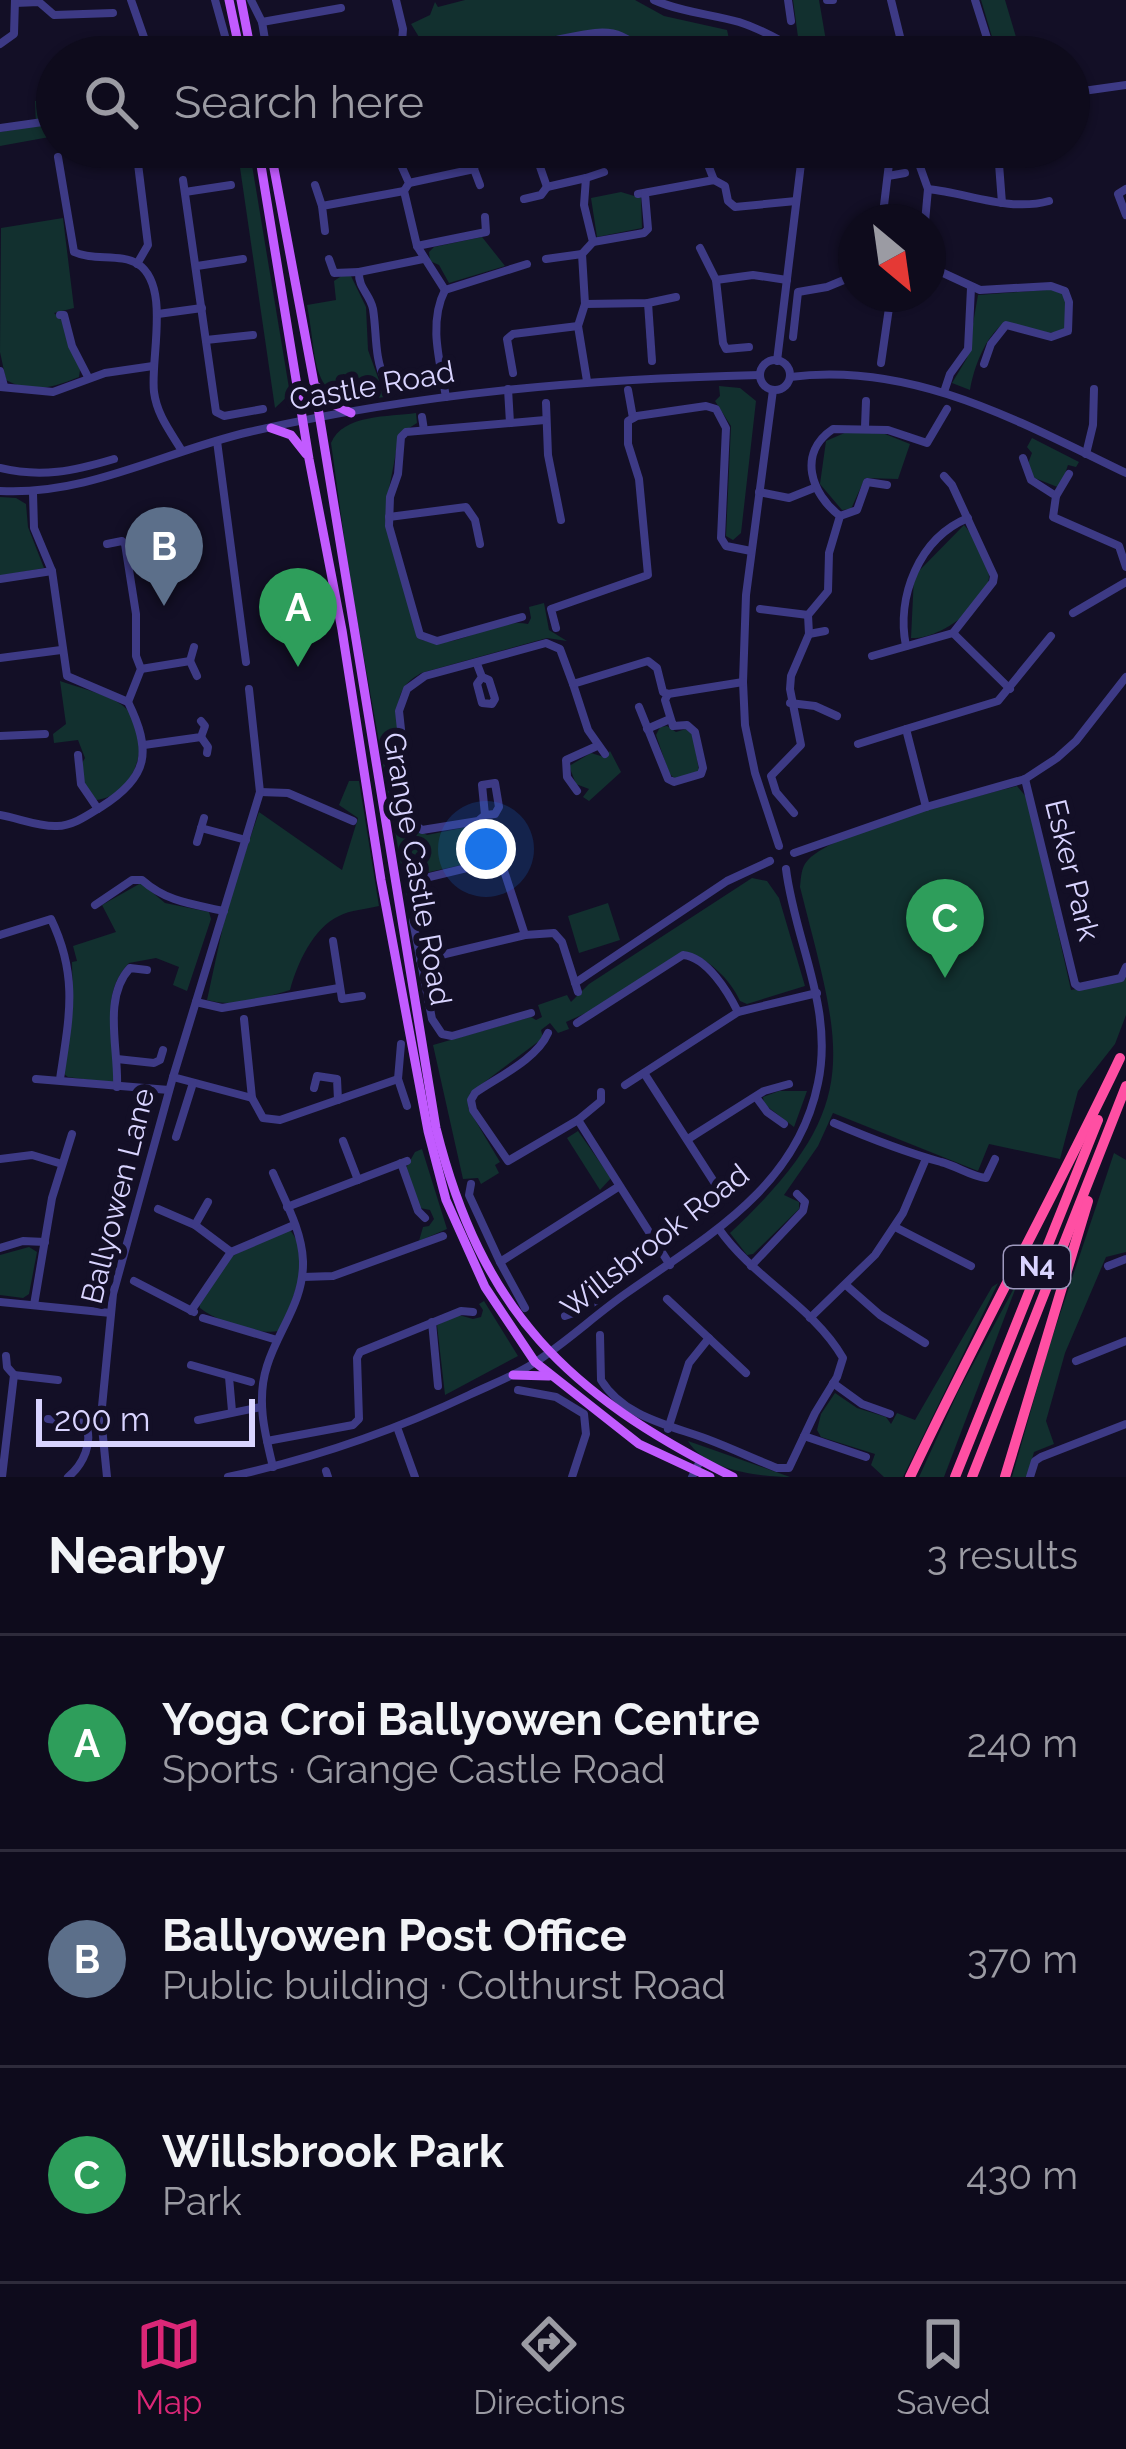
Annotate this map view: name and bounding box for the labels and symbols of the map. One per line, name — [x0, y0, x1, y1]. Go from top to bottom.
north arrow — [838, 204, 946, 312]
street label: Castle Road — [287, 354, 457, 417]
pin: B — [125, 507, 203, 606]
pin: A — [259, 568, 337, 667]
street label: Grange Castle Road — [376, 730, 459, 1008]
street label: Esker Park — [1038, 796, 1107, 944]
your location — [456, 819, 516, 879]
pin: C — [906, 879, 984, 978]
street label: Ballyowen Lane — [74, 1085, 161, 1307]
street label: Willsbrook Road — [554, 1156, 755, 1325]
road number: N4 — [1004, 1246, 1070, 1288]
scale bar — [36, 1393, 255, 1446]

